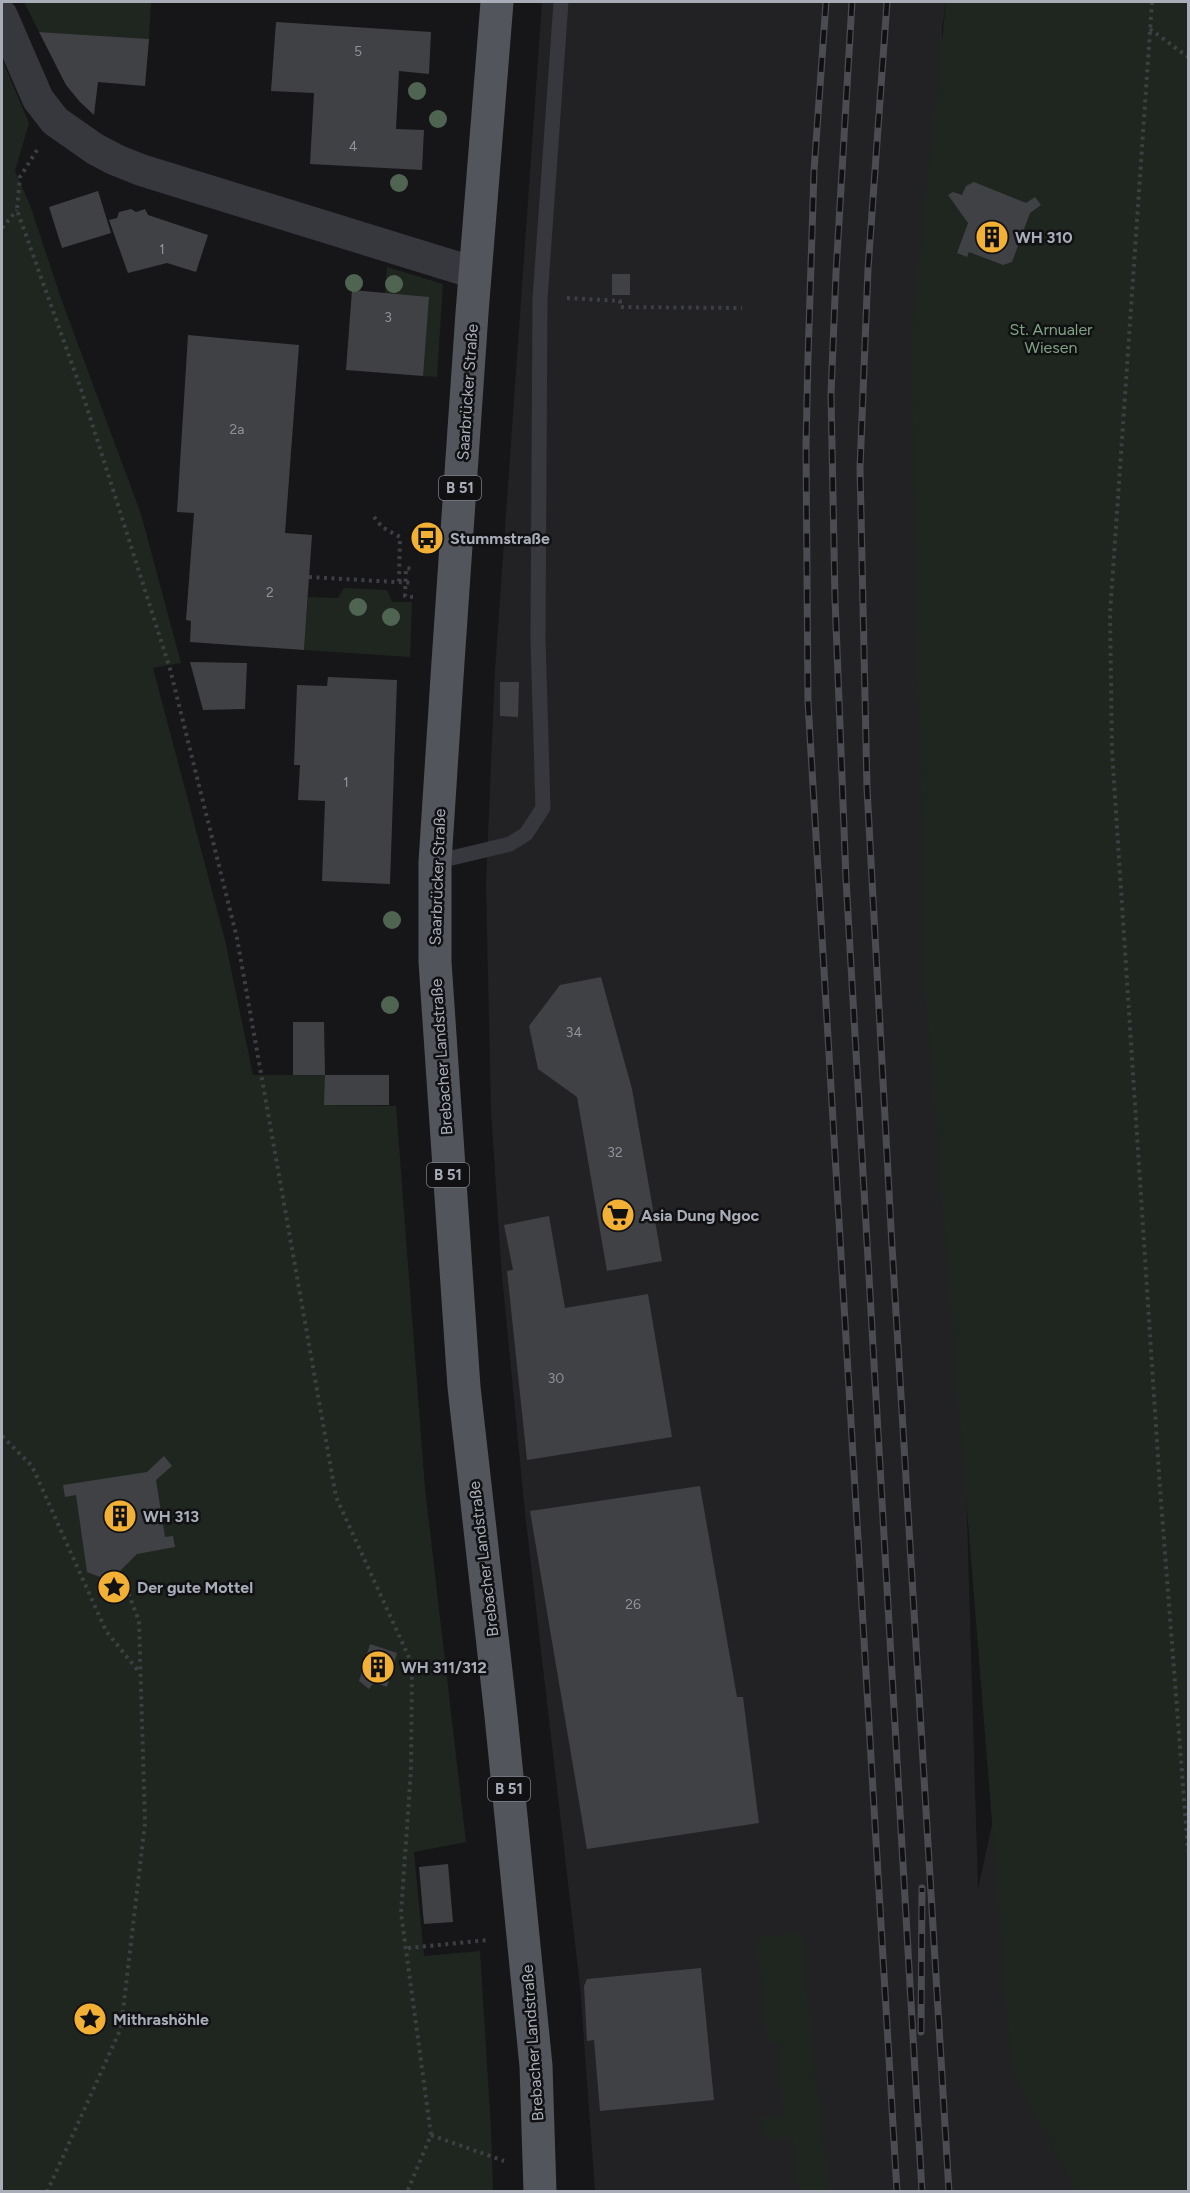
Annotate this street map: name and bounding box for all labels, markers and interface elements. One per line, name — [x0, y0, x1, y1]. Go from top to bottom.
house number: 5 — [354, 43, 362, 60]
house number: 4 — [349, 138, 358, 155]
building icon: WH 310 — [974, 219, 1010, 255]
place label: WH 310 — [1015, 228, 1073, 247]
house number: 1 — [159, 241, 165, 258]
house number: 3 — [384, 309, 392, 326]
park label: St. Arnualer Wiesen — [1009, 320, 1093, 357]
street label: Saarbrücker Straße — [453, 323, 482, 461]
house number: 2a — [230, 421, 244, 438]
road number: B 51 — [439, 476, 481, 500]
bus stop icon: Stummstraße — [409, 520, 445, 556]
place label: Stummstraße — [450, 529, 550, 548]
house number: 2 — [266, 584, 274, 601]
house number: 1 — [343, 774, 349, 791]
street label: Saarbrücker Straße — [426, 808, 449, 946]
street label: Brebacher Landstraße — [427, 978, 456, 1136]
house number: 34 — [566, 1024, 582, 1041]
house number: 32 — [607, 1144, 623, 1161]
road number: B 51 — [427, 1163, 469, 1187]
supermarket icon: Asia Dung Ngoc — [600, 1197, 636, 1233]
place label: Asia Dung Ngoc — [641, 1206, 759, 1225]
house number: 30 — [548, 1370, 564, 1387]
street label: Brebacher Landstraße — [464, 1480, 502, 1638]
building icon: WH 313 — [102, 1498, 138, 1534]
place label: WH 313 — [143, 1507, 199, 1526]
place icon: Der gute Mottel — [96, 1569, 132, 1605]
place label: Der gute Mottel — [137, 1578, 253, 1597]
house number: 26 — [625, 1596, 641, 1613]
building icon: WH 311/312 — [360, 1649, 396, 1685]
place label: WH 311/312 — [401, 1658, 487, 1677]
road number: B 51 — [488, 1777, 530, 1801]
street label: Brebacher Landstraße — [518, 1964, 547, 2122]
place icon: Mithrashöhle — [72, 2001, 108, 2037]
place label: Mithrashöhle — [113, 2010, 209, 2029]

